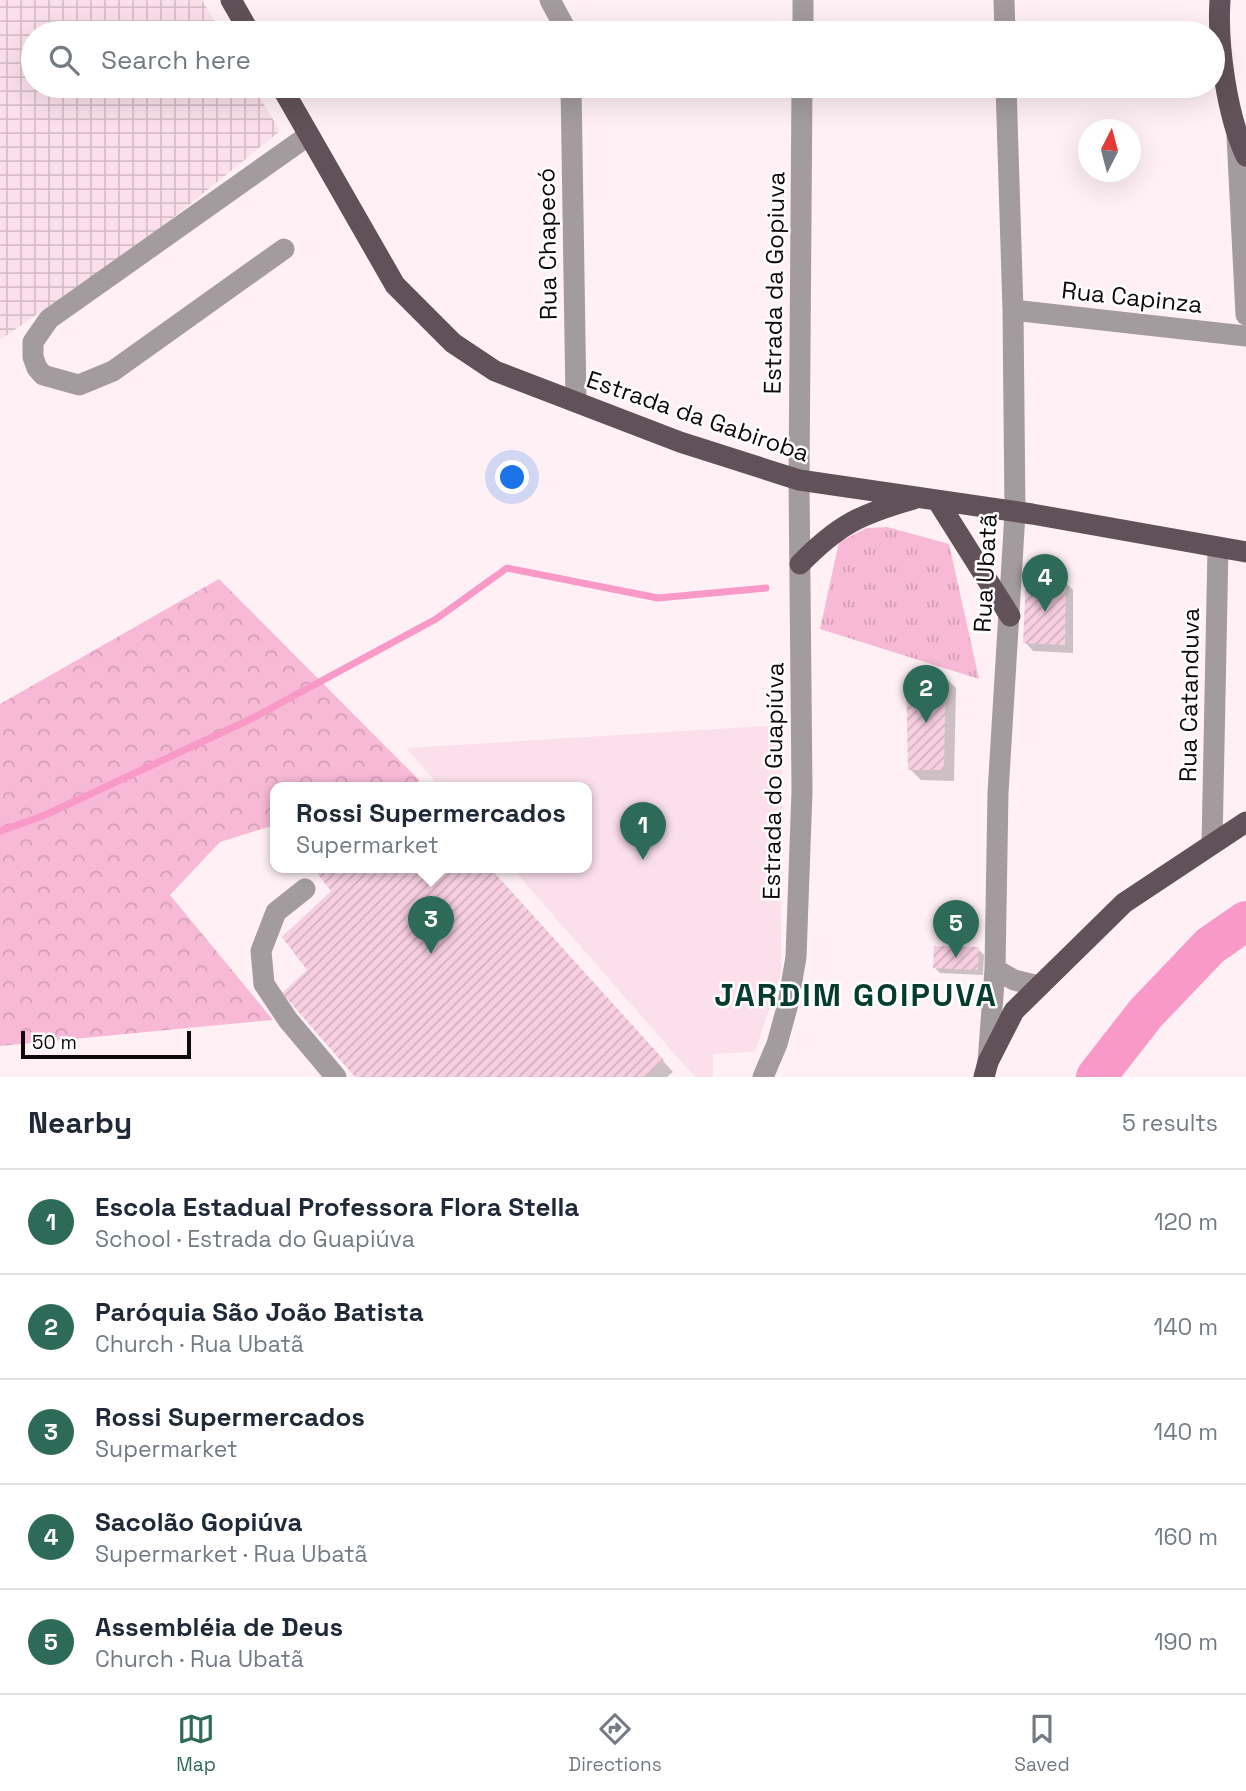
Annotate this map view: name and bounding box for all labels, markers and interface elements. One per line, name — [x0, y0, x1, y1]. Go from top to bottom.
search box — [21, 21, 1225, 98]
icon: search — [45, 41, 83, 79]
text: Search here — [101, 43, 251, 77]
north arrow — [1078, 119, 1141, 182]
street label: Rua Chapecó — [530, 167, 564, 321]
street label: Estrada da Gopiuva — [757, 171, 791, 395]
street label: Rua Capinza — [1060, 274, 1204, 320]
street label: Estrada da Gabiroba — [583, 363, 814, 469]
your location — [495, 460, 529, 494]
street label: Rua Ubatã — [966, 513, 1004, 633]
pin: 4 — [1022, 554, 1068, 612]
street label: Rua Catanduva — [1172, 607, 1206, 782]
street label: Estrada do Guapiúva — [755, 662, 791, 900]
pin: 2 — [903, 665, 949, 723]
popup — [270, 782, 592, 873]
text: Rossi Supermercados — [296, 796, 566, 830]
pin: 1 — [620, 802, 666, 860]
text: Supermarket — [296, 830, 439, 860]
pin: 3 — [408, 896, 454, 954]
pin: 5 — [933, 900, 979, 958]
district label: JARDIM GOIPUVA — [714, 975, 998, 1015]
scale bar — [21, 1028, 191, 1060]
text: 50 m — [32, 1030, 77, 1055]
text: Nearby — [28, 1103, 132, 1142]
text: 5 results — [1122, 1108, 1218, 1138]
text: Escola Estadual Professora Flora Stella — [95, 1190, 579, 1224]
text: 1 — [46, 1207, 56, 1237]
text: 120 m — [1154, 1207, 1218, 1237]
text: School · Estrada do Guapiúva — [95, 1224, 415, 1254]
text: Paróquia São João Batista — [95, 1295, 424, 1329]
text: 2 — [44, 1312, 58, 1342]
text: 140 m — [1154, 1312, 1218, 1342]
text: Church · Rua Ubatã — [95, 1329, 304, 1359]
text: Rossi Supermercados — [95, 1400, 365, 1434]
text: 3 — [44, 1417, 58, 1447]
text: 140 m — [1154, 1417, 1218, 1447]
text: Supermarket — [95, 1434, 237, 1464]
text: Sacolão Gopiúva — [95, 1505, 302, 1539]
text: 4 — [44, 1522, 58, 1552]
text: 160 m — [1154, 1522, 1218, 1552]
text: Supermarket · Rua Ubatã — [95, 1539, 368, 1569]
text: Assembléia de Deus — [95, 1610, 343, 1644]
text: 5 — [44, 1627, 58, 1657]
text: 190 m — [1154, 1627, 1218, 1657]
text: Church · Rua Ubatã — [95, 1644, 304, 1674]
tab: Map — [176, 1710, 216, 1777]
tab: Directions — [569, 1710, 662, 1777]
tab: Saved — [1014, 1710, 1070, 1777]

